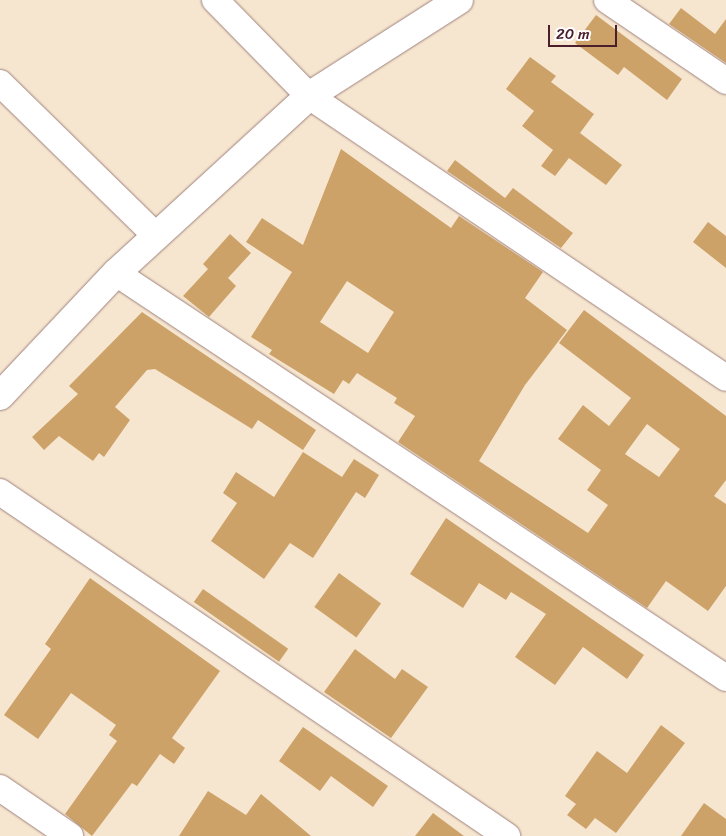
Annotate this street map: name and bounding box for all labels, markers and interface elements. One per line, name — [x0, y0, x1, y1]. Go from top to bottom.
scale bar — [551, 15, 620, 47]
text: 20 m — [556, 21, 590, 47]

